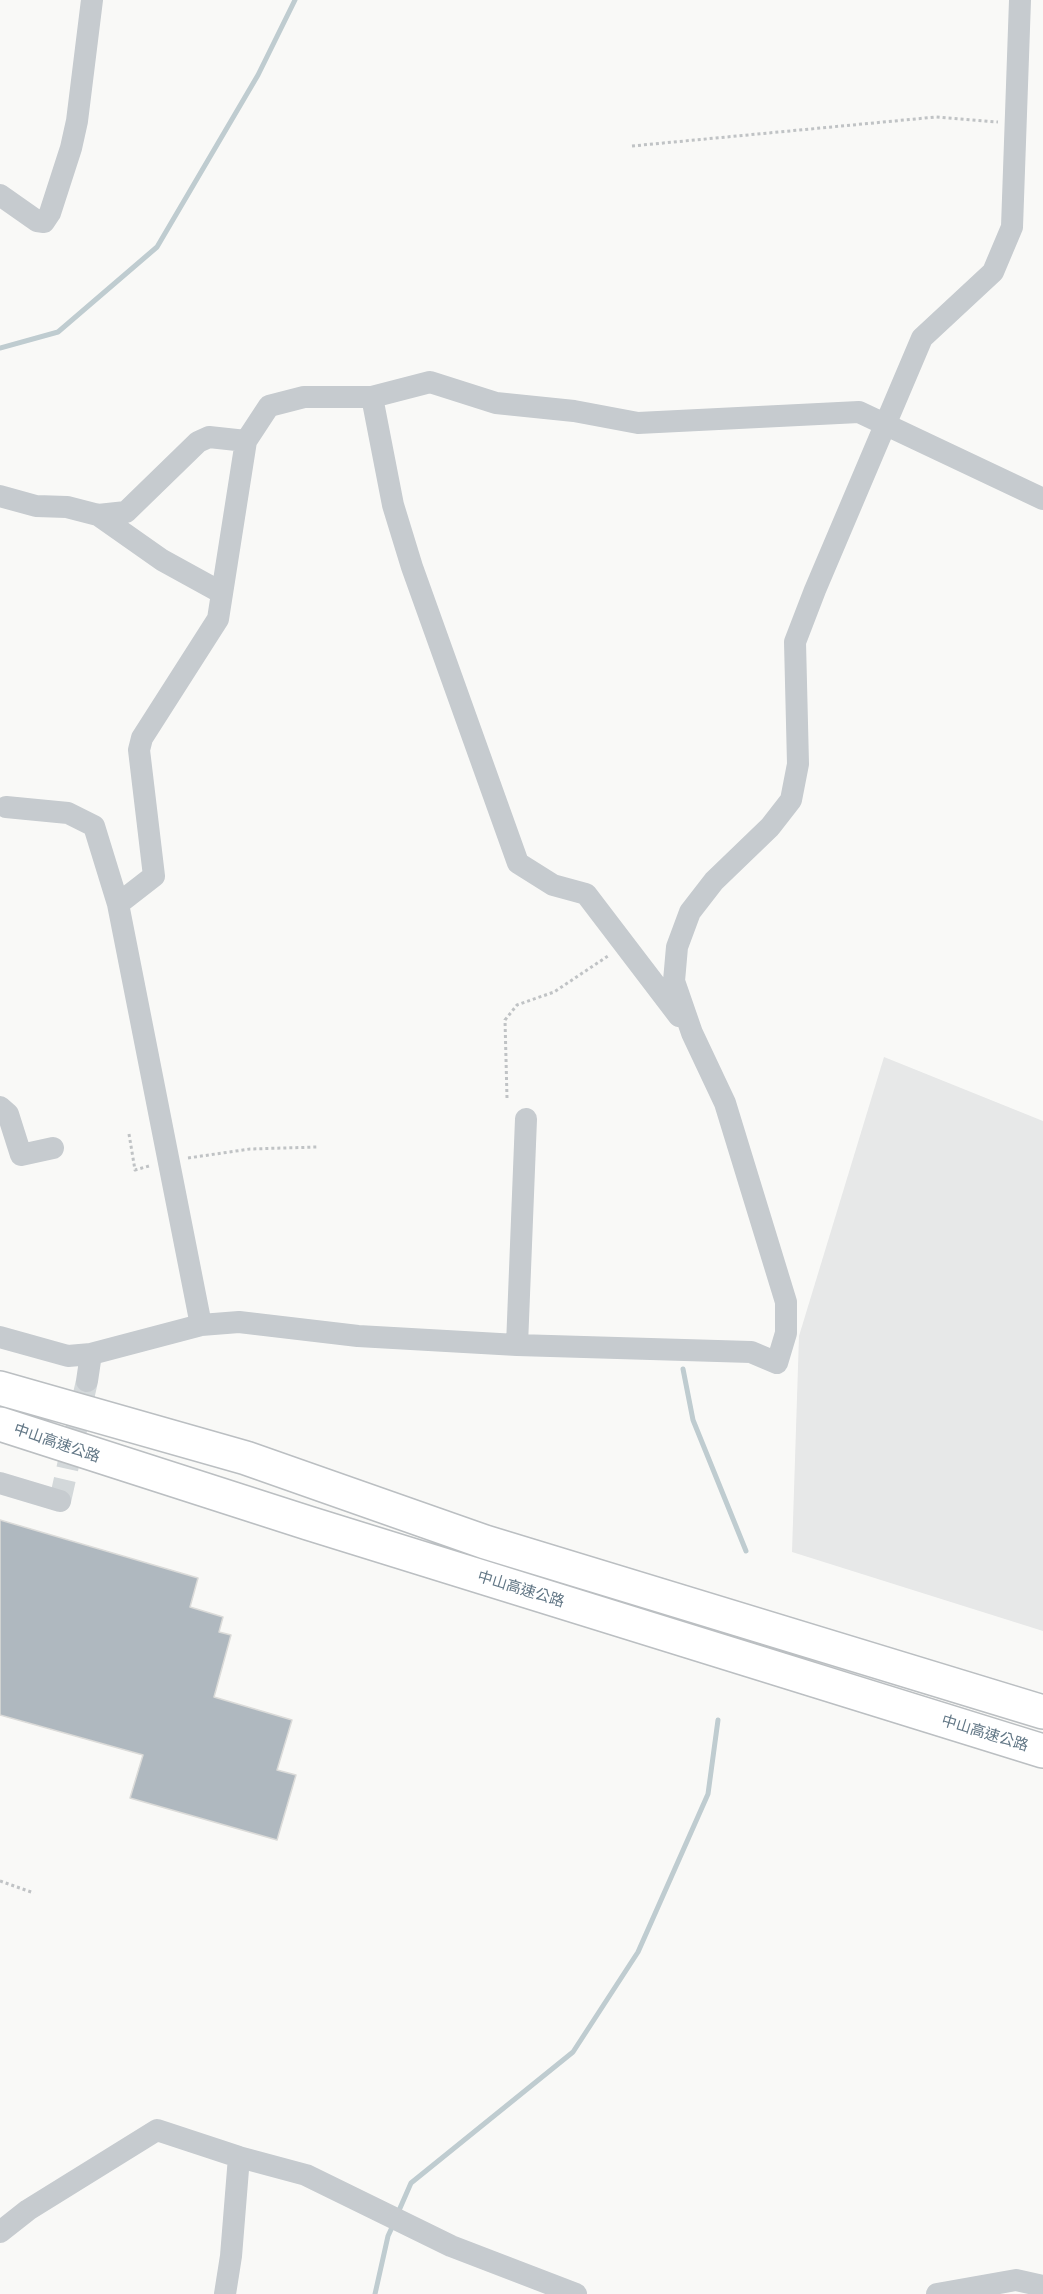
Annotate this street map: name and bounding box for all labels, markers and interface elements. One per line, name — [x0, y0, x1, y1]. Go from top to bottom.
street label: 中山高速公路 — [12, 1420, 102, 1466]
street label: 中山高速公路 — [475, 1567, 567, 1611]
street label: 中山高速公路 — [939, 1711, 1031, 1755]

